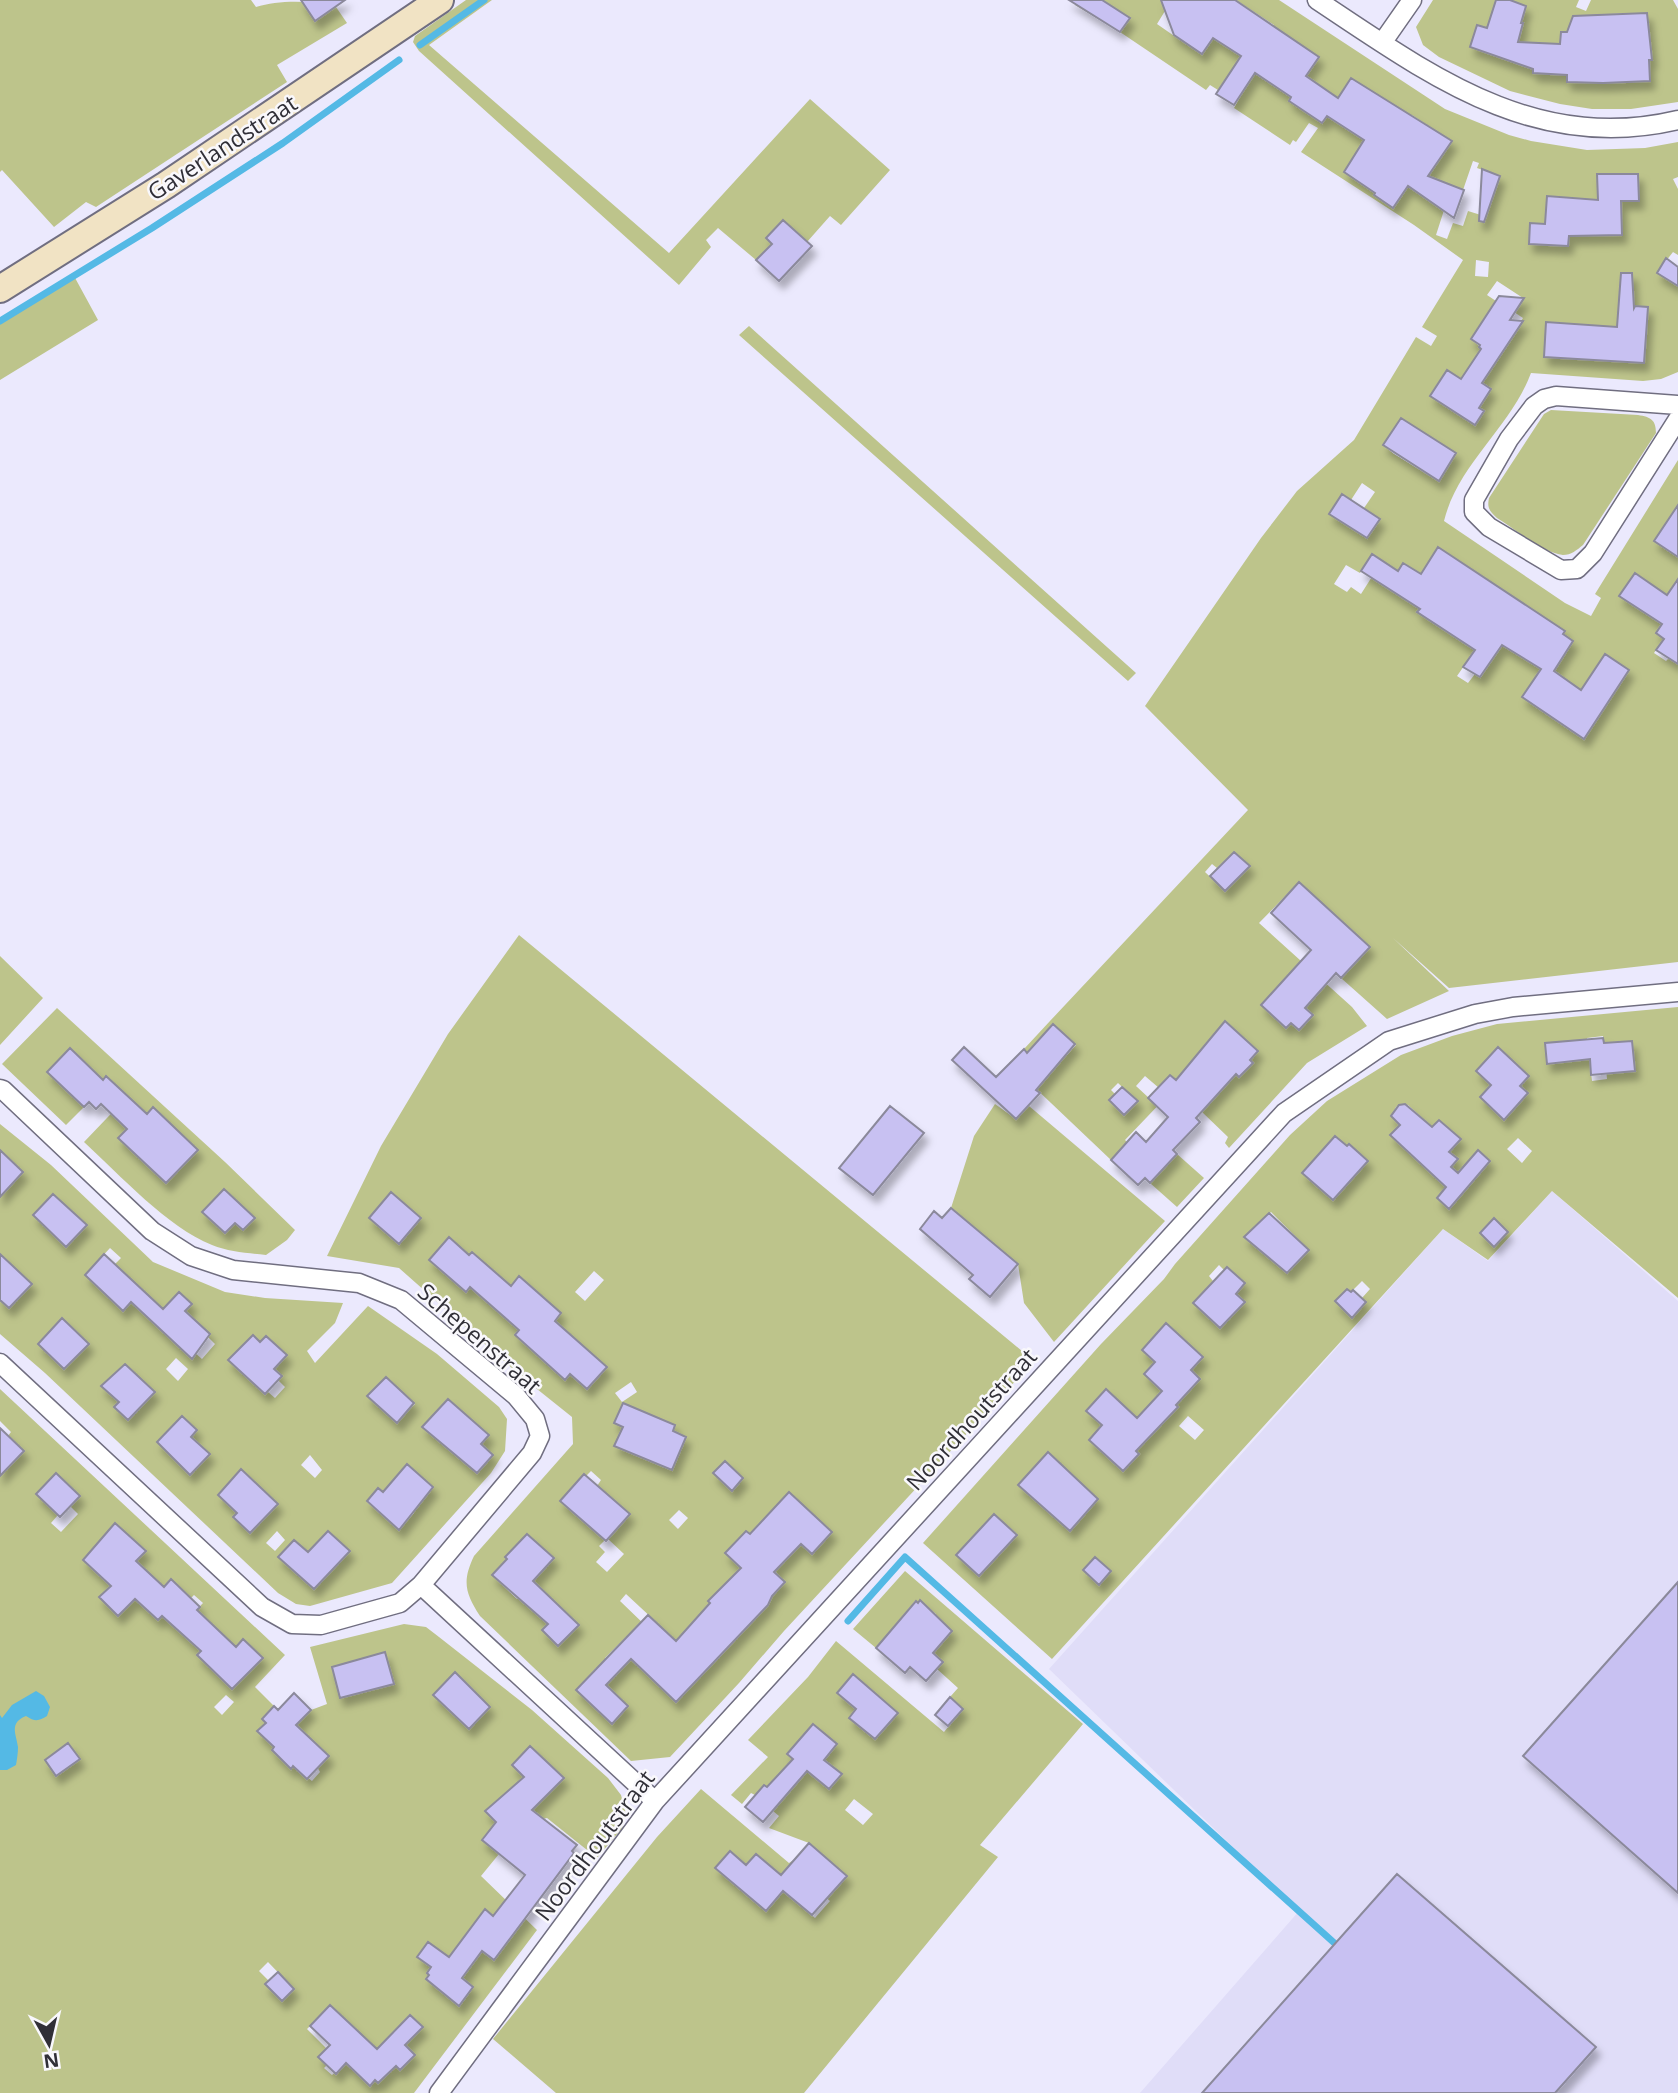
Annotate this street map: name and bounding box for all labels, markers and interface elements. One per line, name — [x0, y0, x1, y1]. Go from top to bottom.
street label: Gaverlandstraat — [141, 87, 303, 207]
street label: Schepenstraat — [411, 1275, 549, 1401]
street label: Noordhoutstraat — [899, 1341, 1043, 1497]
street label: Noordhoutstraat — [527, 1763, 661, 1927]
north arrow — [14, 2009, 84, 2079]
text: N — [42, 2047, 61, 2075]

